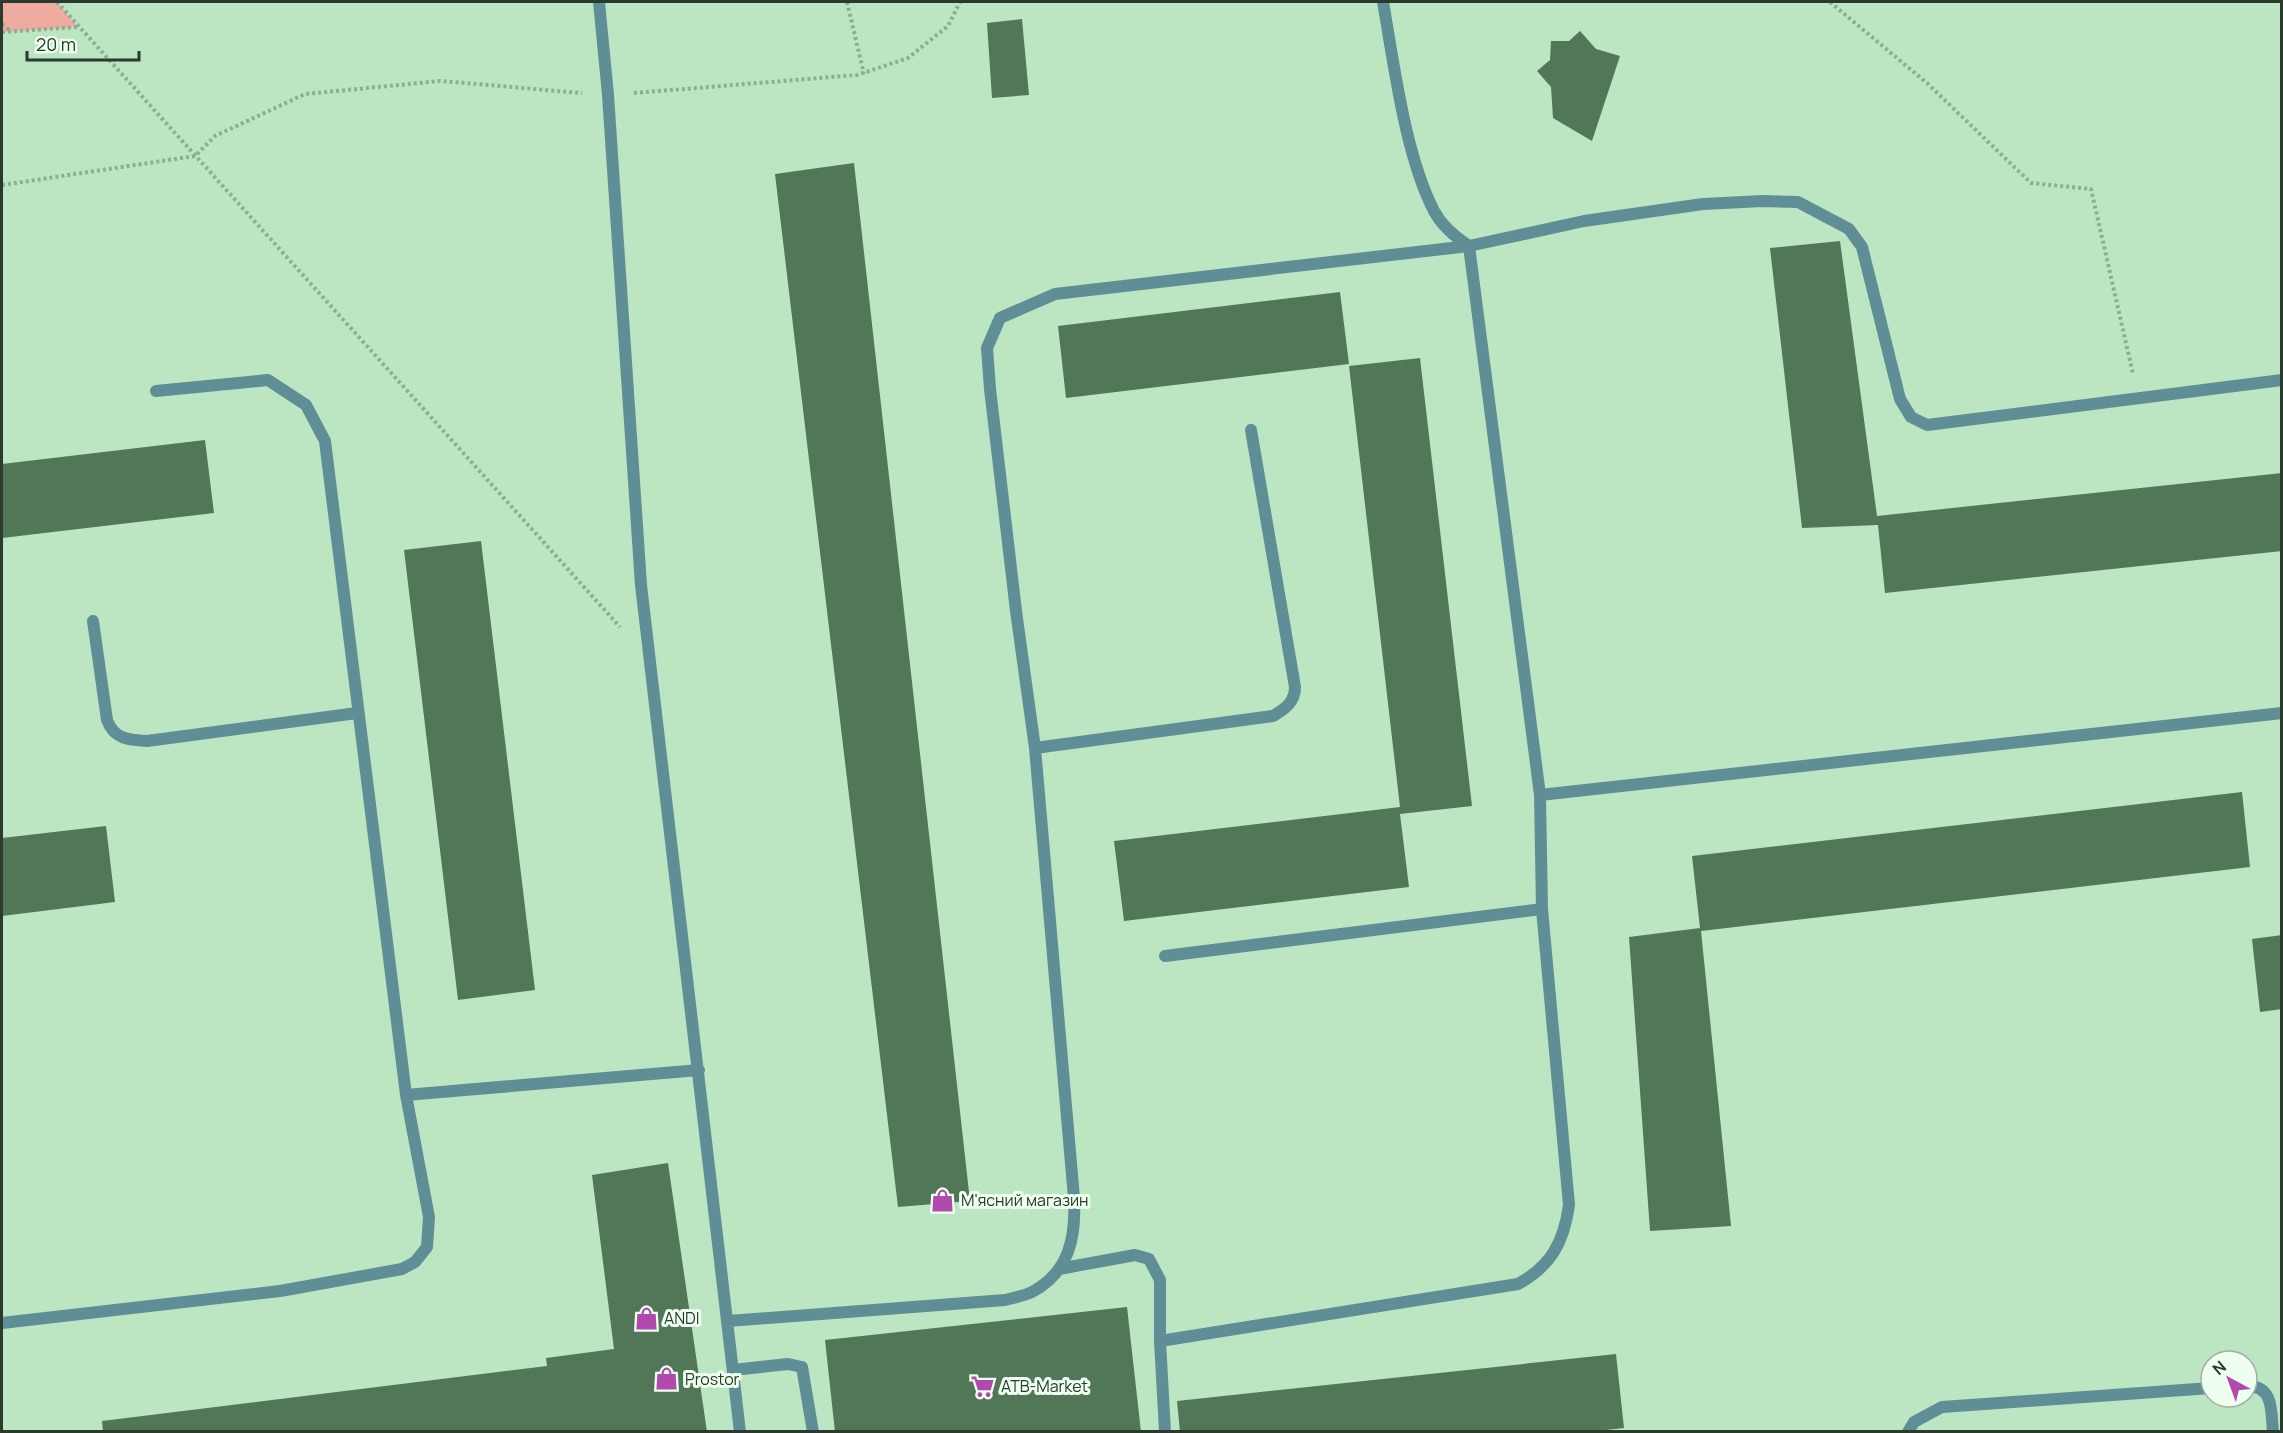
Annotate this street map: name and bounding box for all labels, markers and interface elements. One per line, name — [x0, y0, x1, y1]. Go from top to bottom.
scale bar — [27, 24, 140, 62]
text: 20 m — [36, 32, 76, 56]
shop icon: М'ясний магазин — [930, 1187, 956, 1213]
place label: М'ясний магазин — [961, 1189, 1089, 1211]
shop icon: ANDI — [633, 1305, 659, 1331]
place label: ANDI — [664, 1307, 700, 1329]
north arrow — [2199, 1349, 2259, 1409]
text: N — [2208, 1356, 2231, 1380]
shop icon: Prostor — [654, 1366, 680, 1392]
place label: Prostor — [685, 1368, 740, 1390]
supermarket icon: ATB-Market — [970, 1373, 996, 1399]
place label: ATB-Market — [1001, 1375, 1088, 1397]

